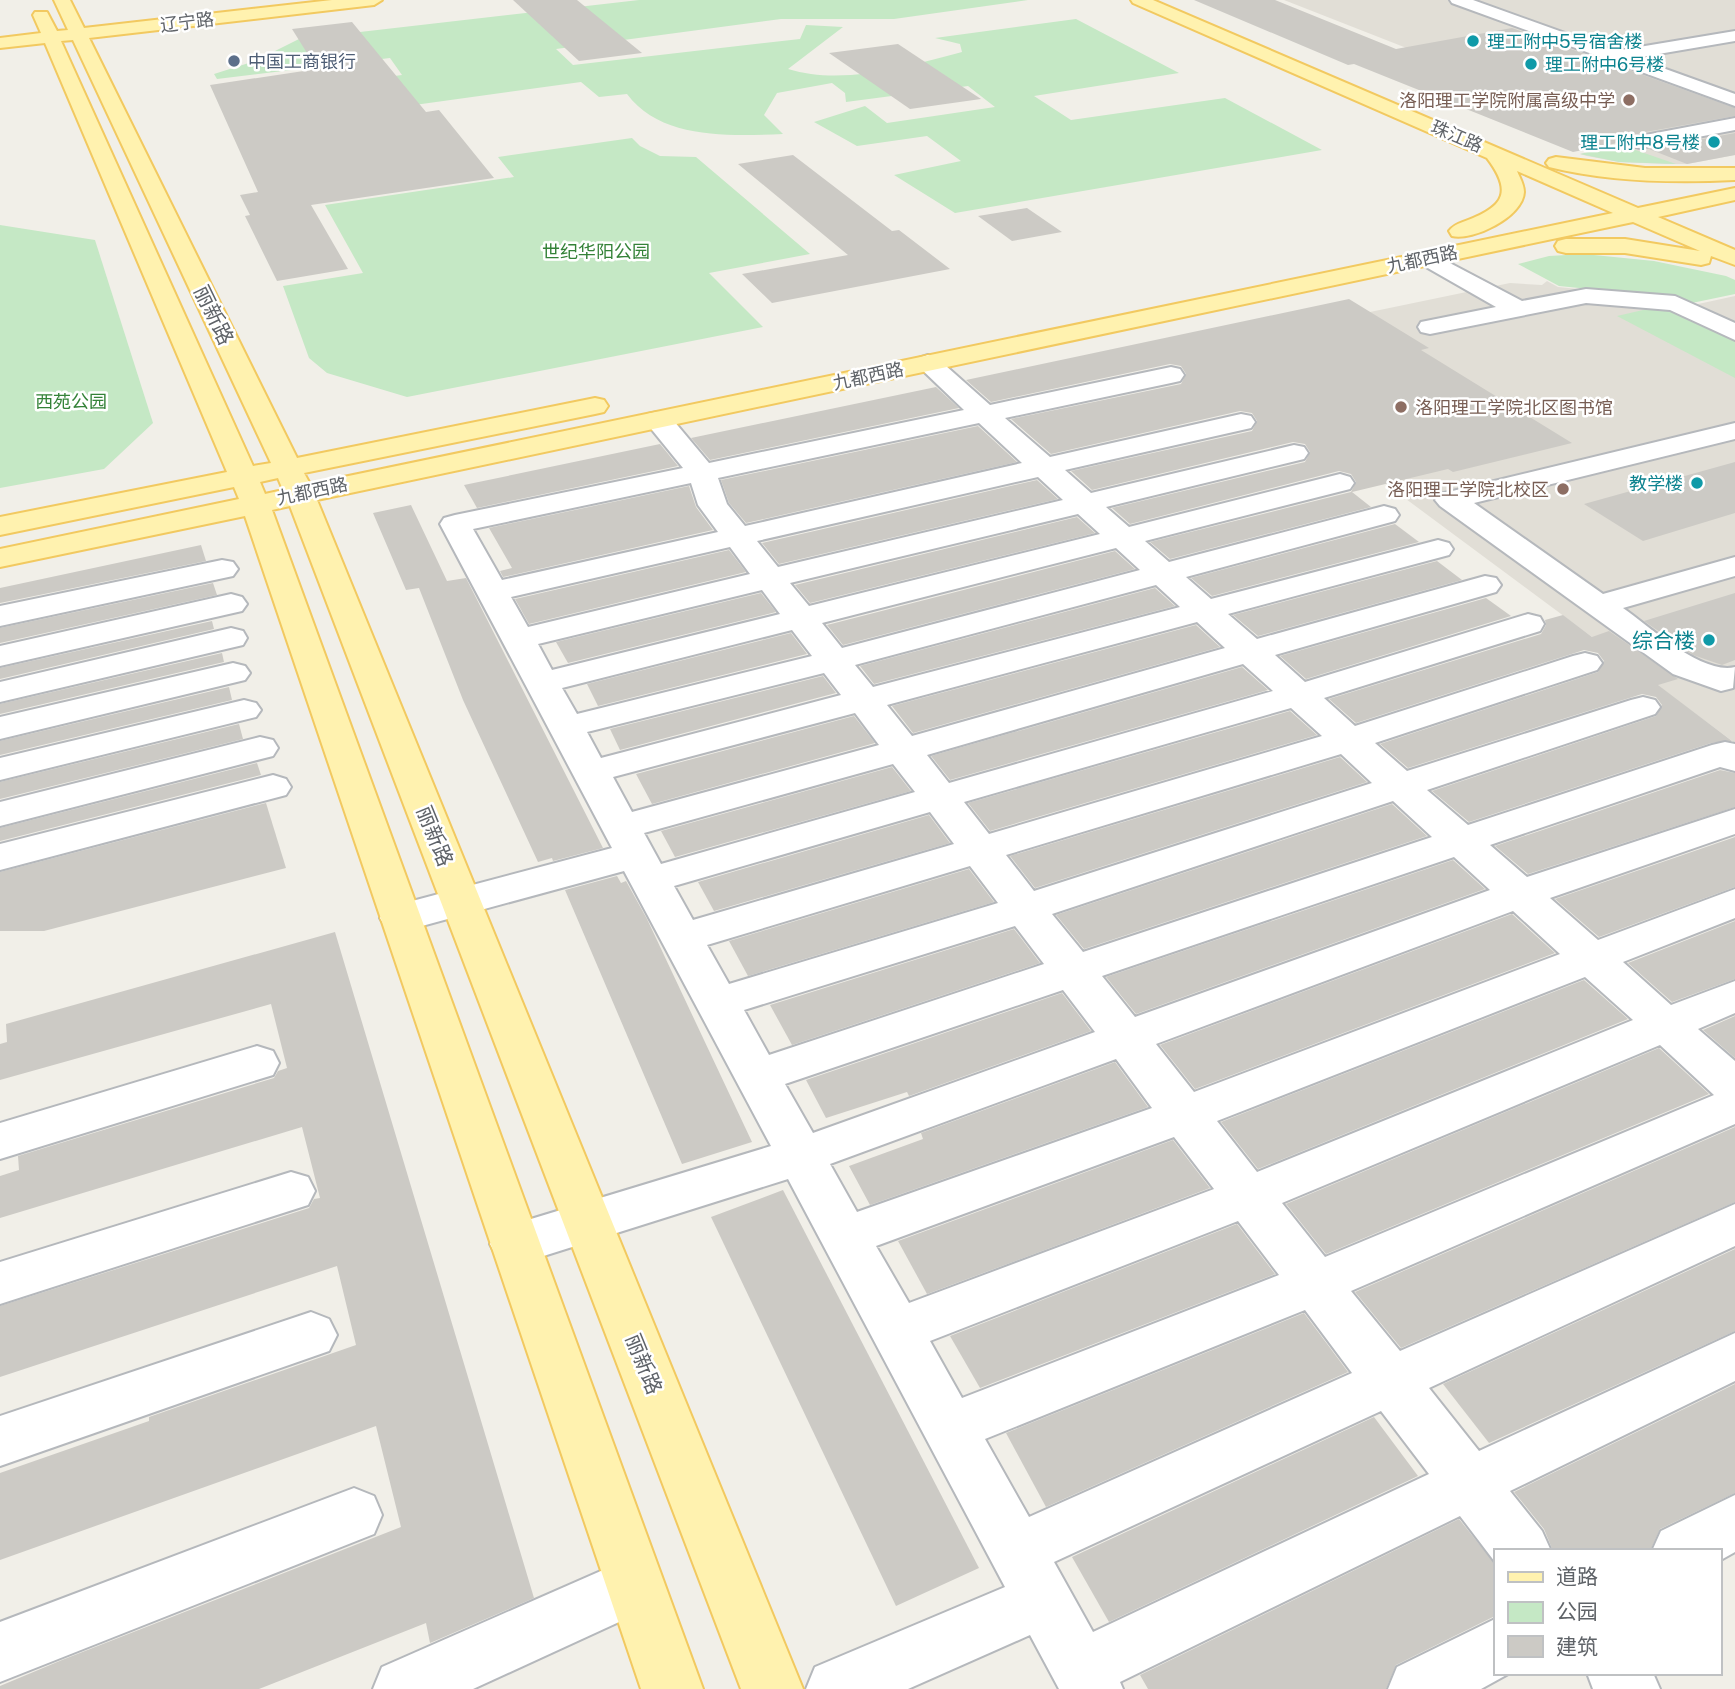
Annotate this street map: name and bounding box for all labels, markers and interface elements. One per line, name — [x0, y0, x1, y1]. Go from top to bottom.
street label: 辽宁路 — [159, 8, 215, 36]
place label: 理工附中5号宿舍楼 — [1487, 31, 1643, 52]
marker: 理工附中5号宿舍楼 — [1465, 33, 1481, 49]
place label: 中国工商银行 — [248, 51, 356, 72]
marker: 中国工商银行 — [226, 53, 242, 69]
place label: 理工附中6号楼 — [1545, 54, 1664, 75]
marker: 理工附中6号楼 — [1523, 56, 1539, 72]
place label: 洛阳理工学院附属高级中学 — [1399, 90, 1615, 111]
marker: 洛阳理工学院附属高级中学 — [1621, 92, 1637, 108]
street label: 珠江路 — [1428, 116, 1486, 156]
place label: 理工附中8号楼 — [1580, 132, 1700, 153]
marker: 理工附中8号楼 — [1706, 134, 1722, 150]
park label: 世纪华阳公园 — [542, 241, 650, 262]
street label: 九都西路 — [1385, 241, 1459, 277]
street label: 丽新路 — [189, 281, 239, 349]
street label: 九都西路 — [831, 358, 905, 394]
park label: 西苑公园 — [35, 391, 107, 412]
place label: 洛阳理工学院北区图书馆 — [1415, 397, 1613, 418]
marker: 洛阳理工学院北区图书馆 — [1393, 399, 1409, 415]
street label: 九都西路 — [275, 473, 349, 509]
place label: 教学楼 — [1629, 473, 1683, 494]
marker: 教学楼 — [1689, 475, 1705, 491]
place label: 洛阳理工学院北校区 — [1387, 479, 1549, 500]
marker: 洛阳理工学院北校区 — [1555, 481, 1571, 497]
place label: 综合楼 — [1632, 628, 1695, 653]
marker: 综合楼 — [1701, 632, 1717, 648]
street label: 丽新路 — [412, 802, 458, 870]
street label: 丽新路 — [621, 1330, 667, 1398]
legend — [1494, 1549, 1721, 1675]
text: 道路 — [1556, 1564, 1598, 1589]
text: 公园 — [1556, 1599, 1598, 1624]
text: 建筑 — [1556, 1634, 1598, 1659]

